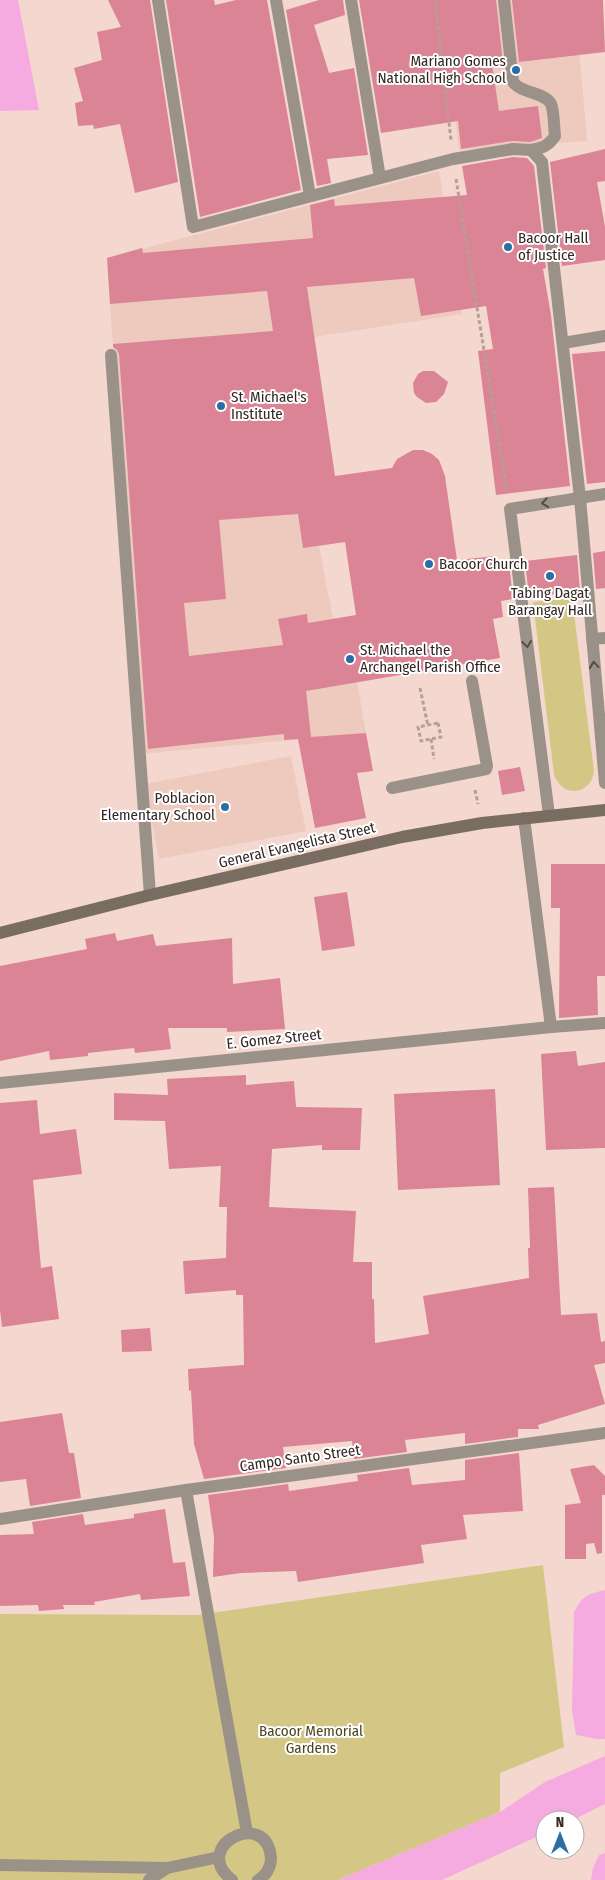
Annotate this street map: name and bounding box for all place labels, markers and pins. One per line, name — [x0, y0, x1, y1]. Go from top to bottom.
place label: Mariano Gomes National High School — [378, 52, 506, 87]
marker: Mariano Gomes National High School — [510, 64, 522, 76]
place label: Bacoor Hall of Justice — [518, 229, 588, 264]
marker: Bacoor Hall of Justice — [502, 241, 514, 253]
place label: St. Michael's Institute — [231, 388, 307, 423]
marker: St. Michael's Institute — [215, 400, 227, 412]
place label: Bacoor Church — [439, 555, 528, 573]
marker: Bacoor Church — [423, 558, 435, 570]
marker: Tabing Dagat Barangay Hall — [544, 570, 556, 582]
place label: Tabing Dagat Barangay Hall — [508, 584, 592, 619]
place label: St. Michael the Archangel Parish Office — [360, 641, 501, 676]
marker: St. Michael the Archangel Parish Office — [344, 653, 356, 665]
place label: Poblacion Elementary School — [101, 789, 215, 824]
marker: Poblacion Elementary School — [219, 801, 231, 813]

